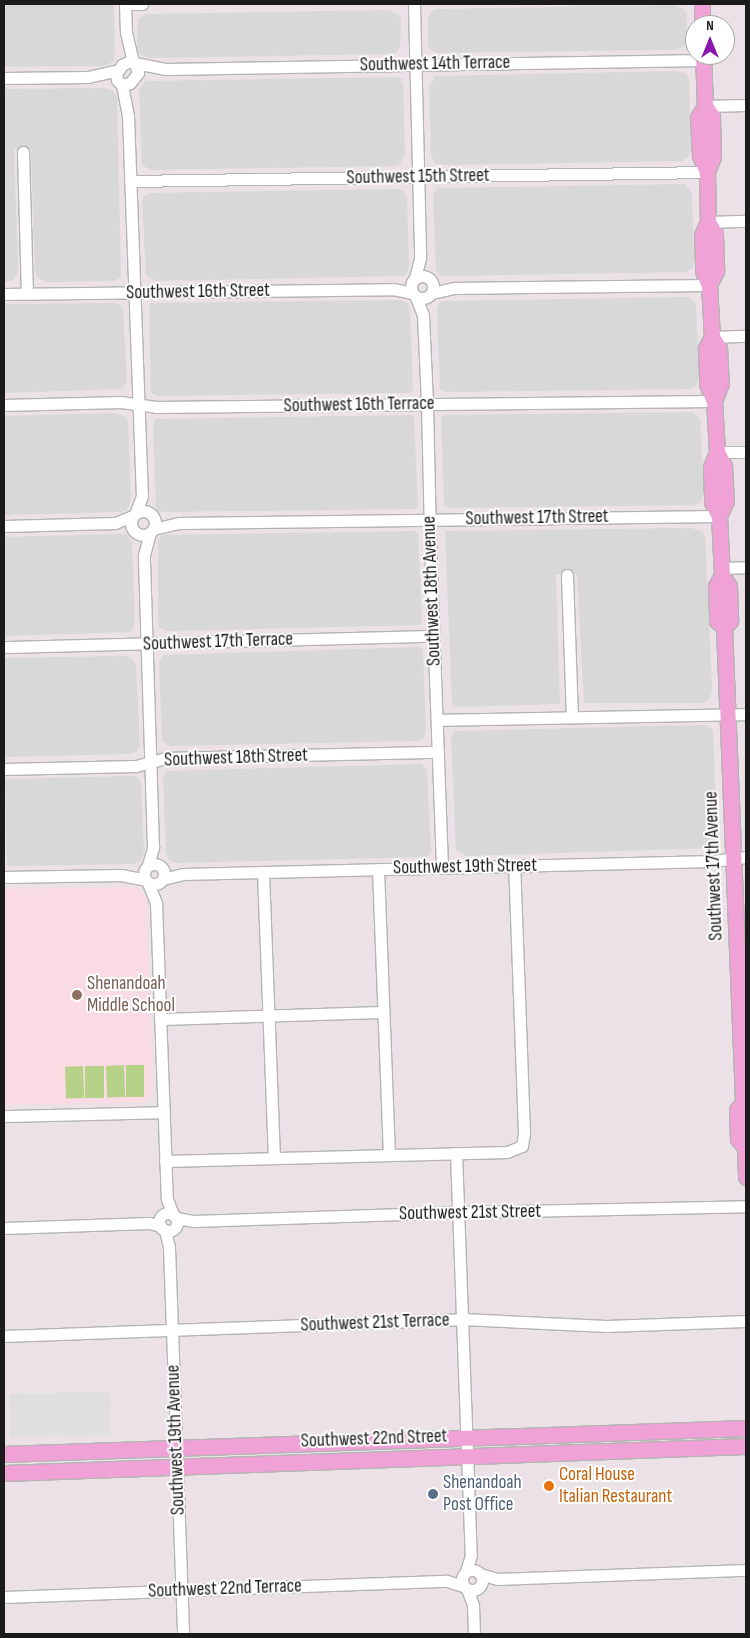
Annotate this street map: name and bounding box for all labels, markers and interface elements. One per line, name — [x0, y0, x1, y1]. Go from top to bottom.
north arrow — [685, 15, 735, 65]
text: N — [706, 17, 714, 34]
street label: Southwest 14th Terrace — [360, 51, 510, 77]
street label: Southwest 15th Street — [346, 164, 490, 190]
street label: Southwest 16th Street — [126, 279, 270, 305]
street label: Southwest 16th Terrace — [283, 392, 435, 418]
street label: Southwest 17th Street — [465, 505, 609, 531]
street label: Southwest 18th Avenue — [418, 516, 446, 666]
street label: Southwest 17th Terrace — [143, 628, 293, 656]
street label: Southwest 18th Street — [164, 744, 308, 772]
street label: Southwest 17th Avenue — [700, 791, 728, 941]
street label: Southwest 19th Street — [393, 854, 537, 880]
place label: Shenandoah Middle School — [87, 973, 175, 1017]
marker: Shenandoah Middle School — [71, 989, 83, 1001]
street label: Southwest 21st Street — [399, 1200, 541, 1226]
street label: Southwest 21st Terrace — [300, 1309, 450, 1337]
street label: Southwest 19th Avenue — [162, 1364, 190, 1516]
street label: Southwest 22nd Street — [300, 1425, 448, 1453]
place label: Coral House Italian Restaurant — [559, 1464, 672, 1508]
place label: Shenandoah Post Office — [443, 1472, 522, 1516]
marker: Coral House Italian Restaurant — [543, 1480, 555, 1492]
marker: Shenandoah Post Office — [427, 1488, 439, 1500]
street label: Southwest 22nd Terrace — [148, 1575, 302, 1603]

